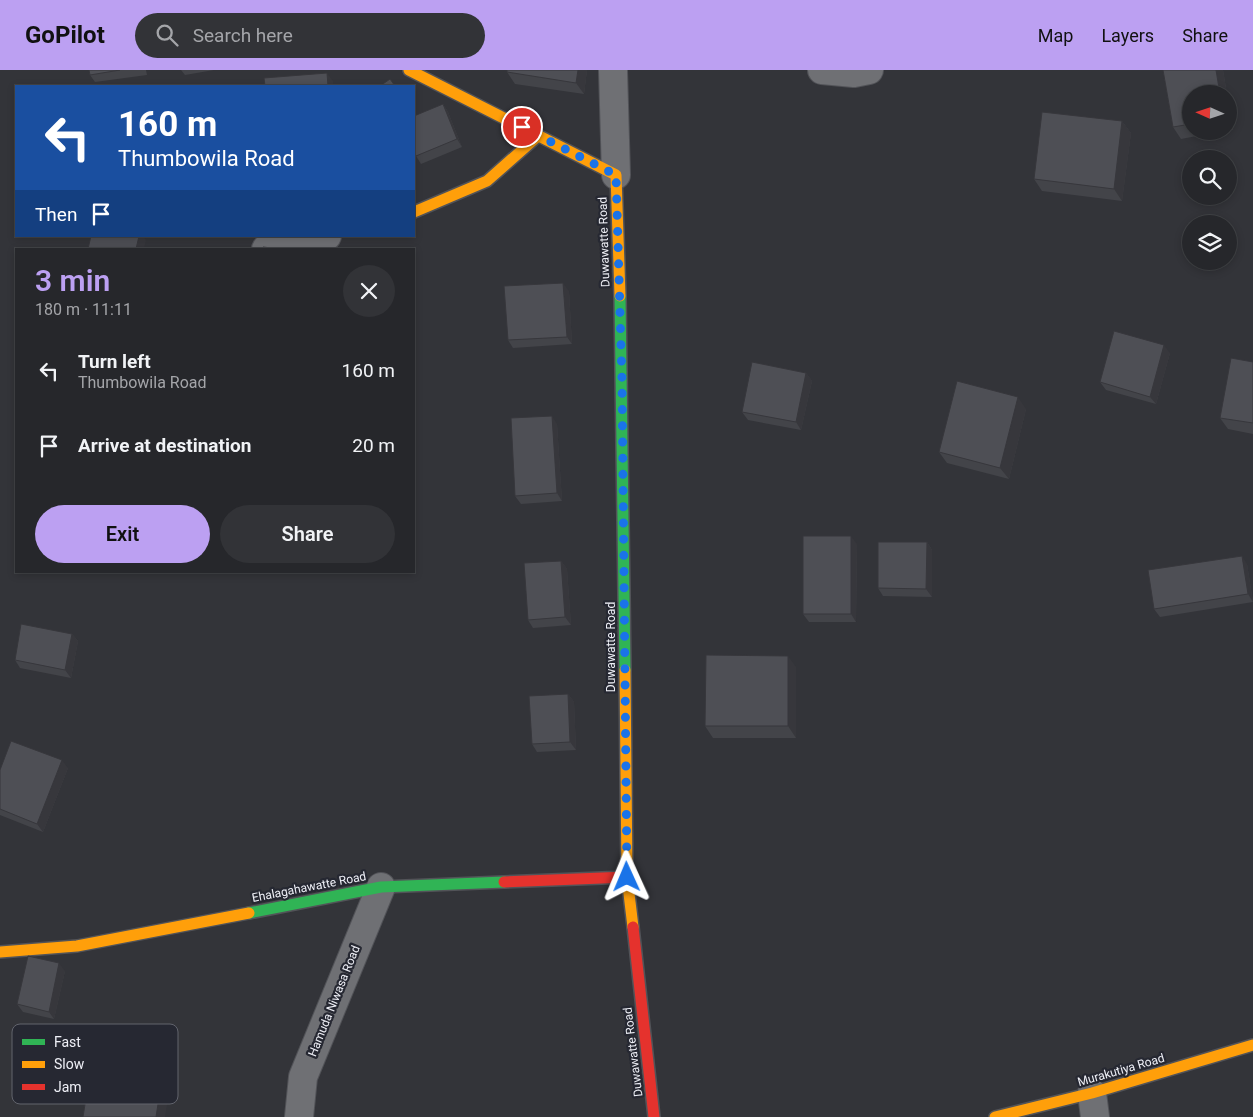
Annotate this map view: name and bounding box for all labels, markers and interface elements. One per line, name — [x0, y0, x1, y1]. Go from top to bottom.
search box — [135, 13, 485, 58]
text: GoPilot — [25, 21, 105, 49]
icon: search — [153, 21, 181, 49]
text: Search here — [193, 24, 293, 47]
text: Map — [1038, 25, 1073, 46]
text: Layers — [1101, 25, 1154, 46]
text: Share — [1182, 25, 1228, 46]
north arrow — [1182, 85, 1238, 140]
map controls — [1182, 85, 1237, 270]
text: 160 m — [118, 104, 217, 145]
icon: left — [35, 105, 100, 170]
pin — [501, 106, 543, 148]
icon: arrive — [508, 113, 536, 141]
text: Thumbowila Road — [118, 146, 295, 171]
button: search — [1182, 150, 1237, 205]
street label: Duwawatte Road — [595, 197, 613, 287]
icon: arrive — [87, 200, 115, 228]
text: Then — [35, 203, 77, 226]
button: layers — [1182, 215, 1237, 270]
text: 3 min — [35, 263, 110, 298]
button: close — [343, 265, 395, 317]
text: 180 m · 11:11 — [35, 300, 132, 319]
text: Turn left — [78, 350, 151, 373]
icon: left — [35, 357, 63, 385]
text: 160 m — [342, 359, 395, 382]
text: Thumbowila Road — [78, 373, 207, 392]
icon: arrive — [35, 432, 63, 460]
text: Arrive at destination — [78, 434, 251, 457]
text: 20 m — [352, 434, 395, 457]
button: Exit — [35, 505, 210, 563]
button: Share — [220, 505, 395, 563]
street label: Duwawatte Road — [604, 602, 618, 692]
position arrow — [600, 850, 652, 902]
street label: Ehalagahawatte Road — [251, 869, 367, 905]
street label: Hamuda Niwasa Road — [305, 943, 363, 1059]
street label: Duwawatte Road — [621, 1006, 645, 1098]
legend — [12, 1024, 178, 1104]
text: Fast — [54, 1034, 81, 1050]
street label: Murakutiya Road — [1076, 1051, 1166, 1089]
text: Slow — [54, 1056, 85, 1072]
text: Jam — [54, 1079, 82, 1095]

